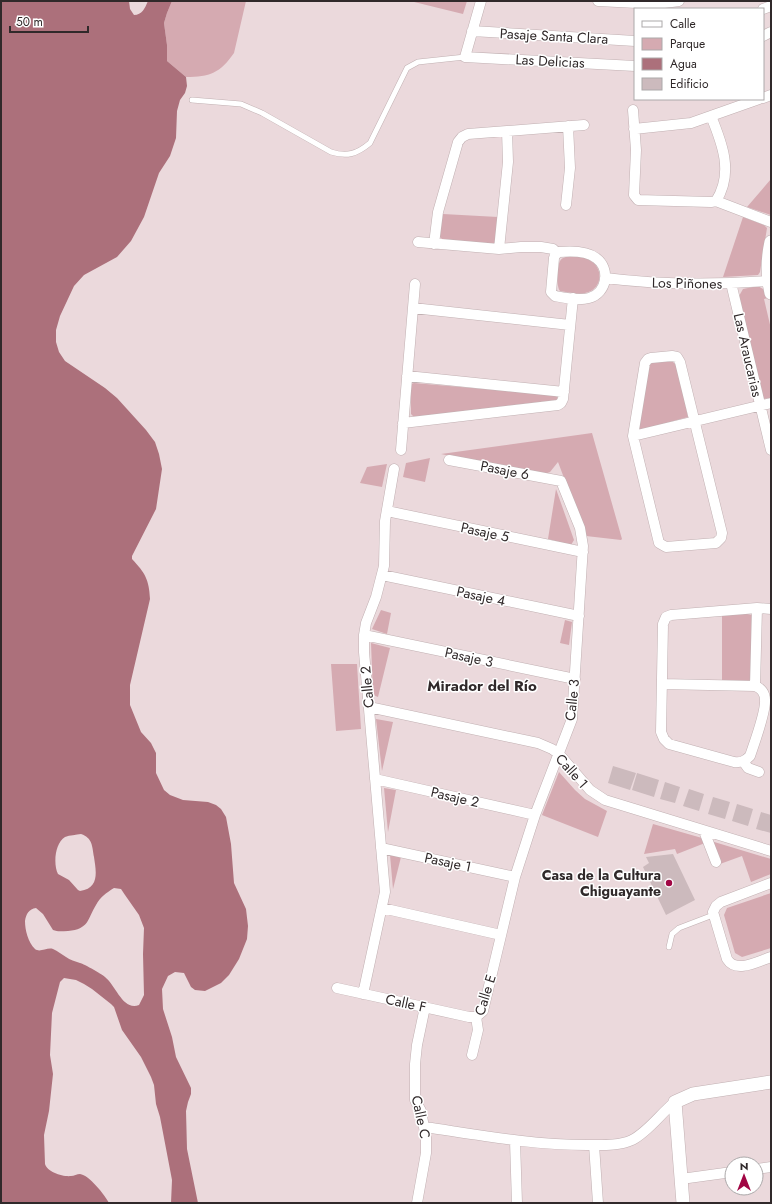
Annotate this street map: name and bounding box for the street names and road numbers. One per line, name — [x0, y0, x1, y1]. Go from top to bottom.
street label: Pasaje Santa Clara — [499, 23, 609, 49]
street label: Las Delicias — [515, 49, 585, 73]
street label: Los Piñones — [652, 272, 723, 294]
street label: Las Araucarias — [729, 311, 767, 399]
street label: Pasaje 6 — [479, 455, 531, 485]
street label: Pasaje 5 — [459, 517, 511, 547]
street label: Pasaje 4 — [455, 581, 507, 611]
street label: Pasaje 3 — [443, 642, 495, 672]
street label: Calle 2 — [355, 665, 379, 709]
street label: Calle 3 — [560, 678, 584, 722]
street label: Calle 1 — [551, 749, 593, 793]
street label: Pasaje 2 — [429, 782, 481, 812]
street label: Pasaje 1 — [423, 847, 473, 877]
street label: Calle E — [469, 972, 501, 1018]
street label: Calle F — [384, 989, 428, 1017]
street label: Calle C — [407, 1094, 435, 1140]

